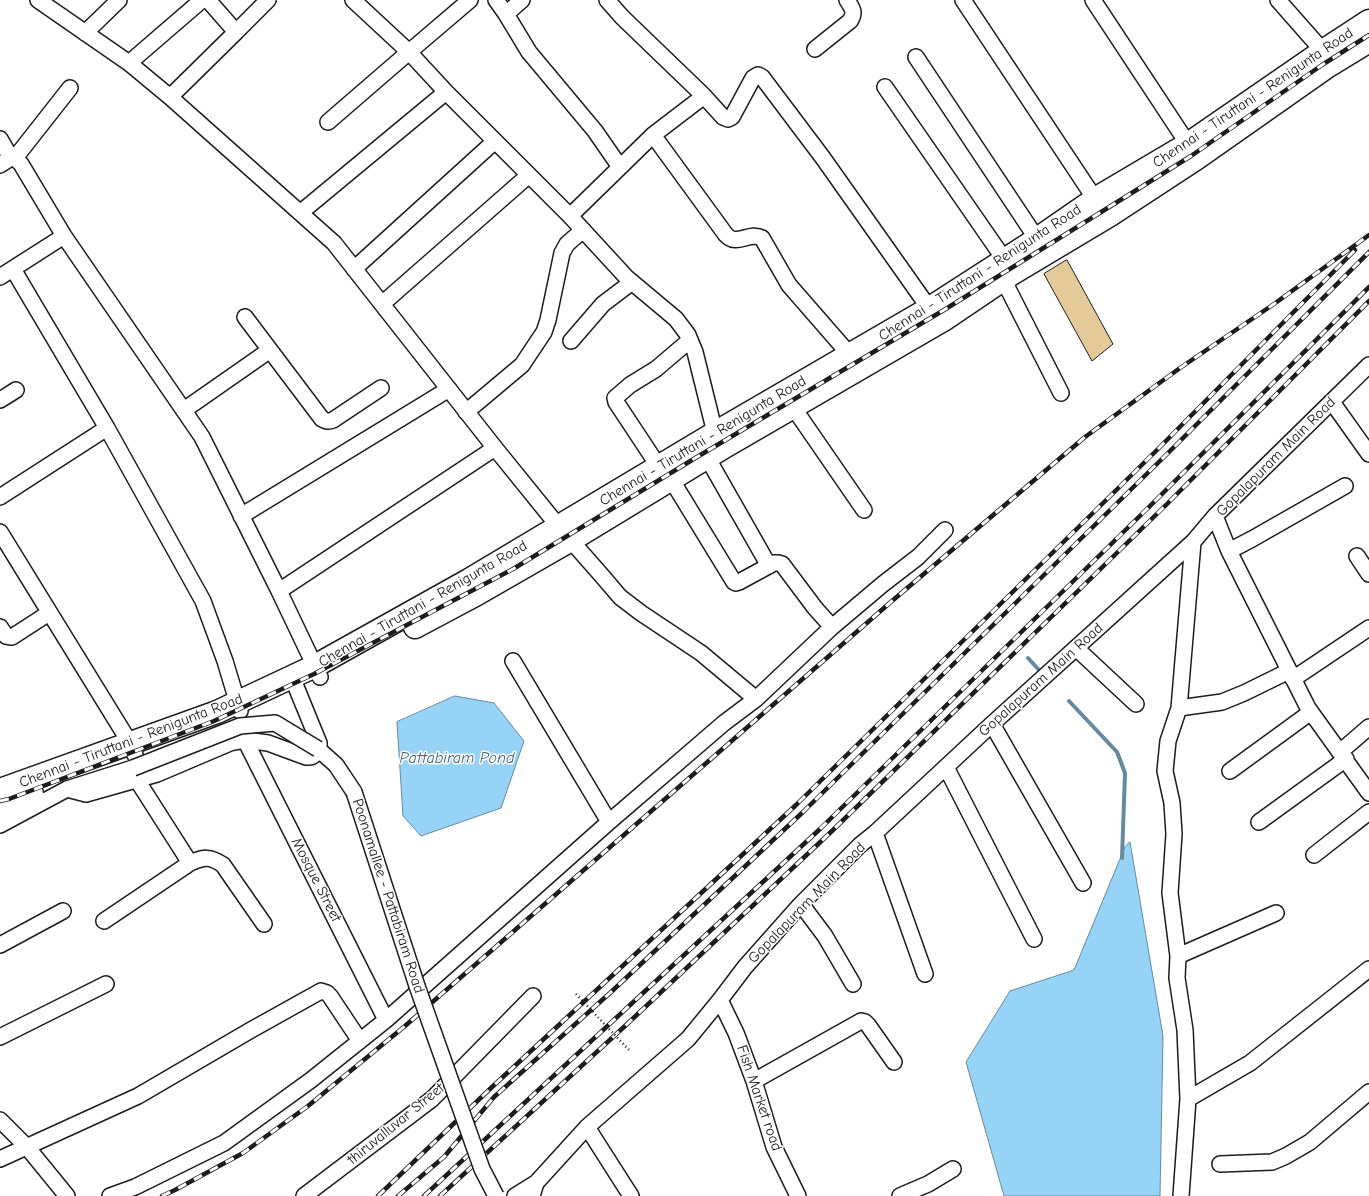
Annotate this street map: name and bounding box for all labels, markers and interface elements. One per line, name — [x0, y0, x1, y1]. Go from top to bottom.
street label: Chennai - Tiruttani - Renigunta Road — [1149, 24, 1357, 172]
street label: Chennai - Tiruttani - Renigunta Road — [875, 201, 1085, 345]
street label: Chennai - Tiruttani - Renigunta Road — [596, 372, 810, 510]
street label: Gopalapuram Main Road — [1213, 394, 1339, 520]
street label: Chennai - Tiruttani - Renigunta Road — [315, 537, 531, 671]
street label: Gopalapuram Main Road — [975, 619, 1107, 741]
street label: Chennai - Tiruttani - Renigunta Road — [17, 690, 245, 792]
water label: Pattabiram Pond — [400, 748, 514, 768]
street label: Poonamallee - Pattabiram Road — [348, 796, 428, 996]
street label: Mosque Street — [287, 835, 345, 925]
street label: Gopalapuram Main Road — [745, 839, 869, 967]
street label: Fish Market road — [732, 1043, 786, 1153]
street label: thiruvalluvar Street — [344, 1079, 448, 1169]

